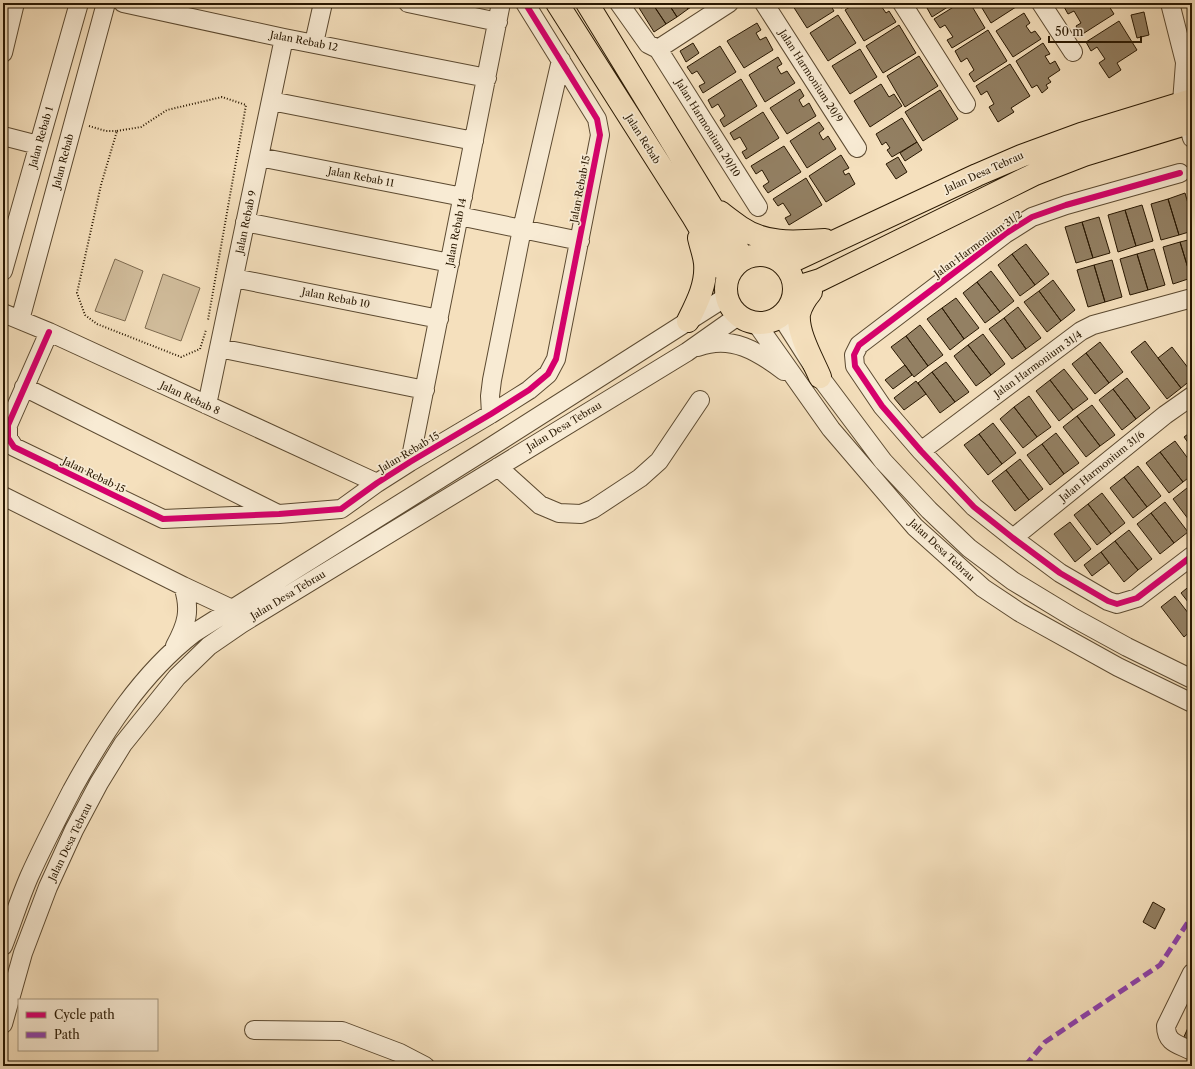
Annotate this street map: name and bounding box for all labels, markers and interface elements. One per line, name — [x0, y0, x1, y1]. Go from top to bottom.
scale bar — [1049, 18, 1141, 44]
text: 50 m — [1055, 24, 1084, 39]
street label: Jalan Harmonium 20/9 — [775, 25, 846, 125]
street label: Jalan Rebab 12 — [267, 28, 339, 54]
street label: Jalan Harmonium 20/10 — [672, 75, 743, 179]
street label: Jalan Rebab 1 — [26, 104, 56, 171]
street label: Jalan Rebab — [622, 110, 663, 166]
street label: Jalan Rebab — [49, 132, 77, 192]
street label: Jalan Desa Tebrau — [941, 149, 1026, 196]
street label: Jalan Rebab 15 — [567, 154, 593, 226]
street label: Jalan Rebab 11 — [325, 164, 396, 190]
street label: Jalan Rebab 9 — [233, 189, 259, 257]
street label: Jalan Rebab 14 — [443, 197, 469, 269]
street label: Jalan Harmonium 31/2 — [930, 208, 1025, 282]
street label: Jalan Rebab 10 — [299, 285, 371, 311]
street label: Jalan Harmonium 31/4 — [990, 328, 1085, 401]
street label: Jalan Rebab 8 — [156, 378, 222, 418]
street label: Jalan Desa Tebrau — [522, 398, 604, 455]
street label: Jalan Harmonium 31/6 — [1055, 428, 1147, 506]
street label: Jalan Rebab 15 — [375, 429, 442, 476]
street label: Jalan Rebab 15 — [59, 453, 128, 496]
street label: Jalan Desa Tebrau — [905, 515, 978, 584]
street label: Jalan Desa Tebrau — [246, 567, 328, 624]
street label: Jalan Desa Tebrau — [45, 801, 95, 885]
legend — [18, 999, 158, 1051]
text: Cycle path — [54, 1007, 115, 1022]
text: Path — [54, 1027, 80, 1042]

